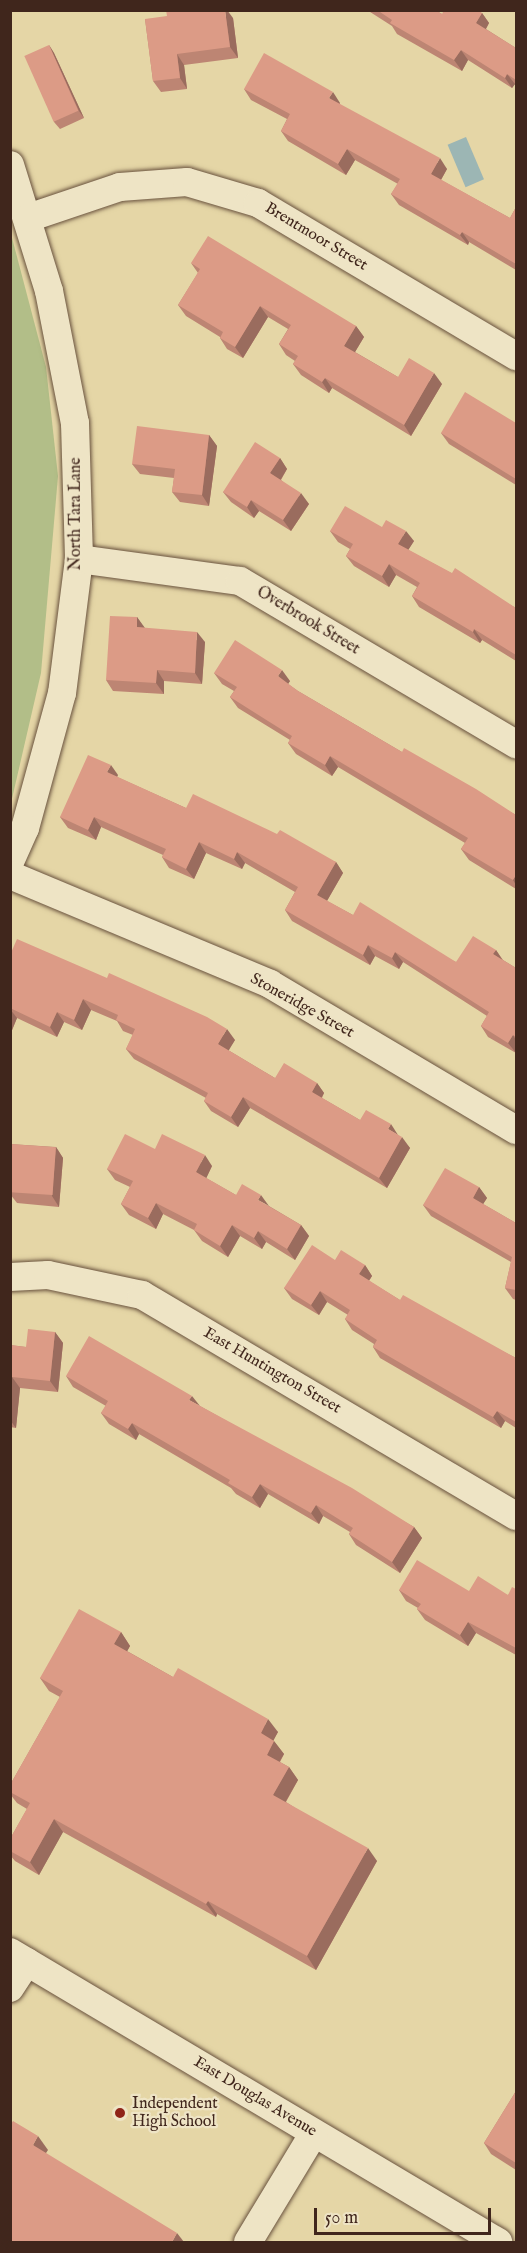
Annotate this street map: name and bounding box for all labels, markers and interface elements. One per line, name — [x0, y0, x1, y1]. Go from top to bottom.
street label: Brentmoor Street — [261, 199, 371, 275]
street label: North Tara Lane — [66, 457, 86, 571]
street label: Overbrook Street — [253, 583, 363, 659]
street label: Stoneridge Street — [247, 969, 357, 1043]
street label: East Huntington Street — [200, 1324, 344, 1418]
street label: East Douglas Avenue — [190, 2053, 320, 2141]
place label: Independent High School — [132, 2094, 218, 2132]
marker: Independent High School — [113, 2106, 127, 2120]
scale bar — [317, 2196, 494, 2234]
text: 50 m — [325, 2207, 358, 2230]

